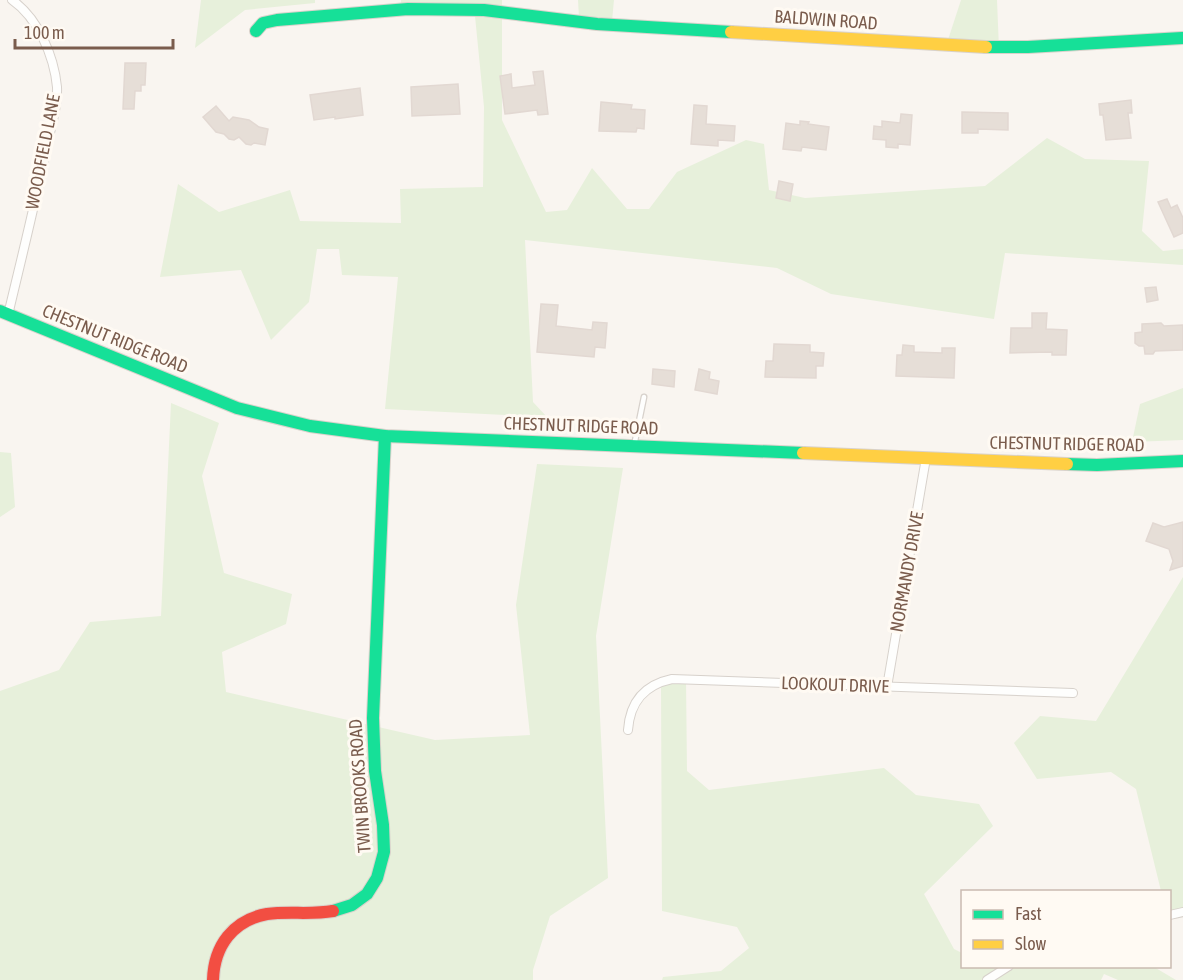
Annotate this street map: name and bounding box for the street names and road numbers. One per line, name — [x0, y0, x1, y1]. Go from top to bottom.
street label: BALDWIN ROAD — [774, 5, 878, 34]
street label: WOODFIELD LANE — [21, 92, 64, 211]
street label: CHESTNUT RIDGE ROAD — [39, 300, 191, 377]
street label: CHESTNUT RIDGE ROAD — [503, 412, 659, 439]
street label: CHESTNUT RIDGE ROAD — [989, 432, 1145, 455]
street label: NORMANDY DRIVE — [886, 510, 927, 634]
street label: LOOKOUT DRIVE — [781, 672, 889, 697]
street label: TWIN BROOKS ROAD — [344, 718, 375, 854]

